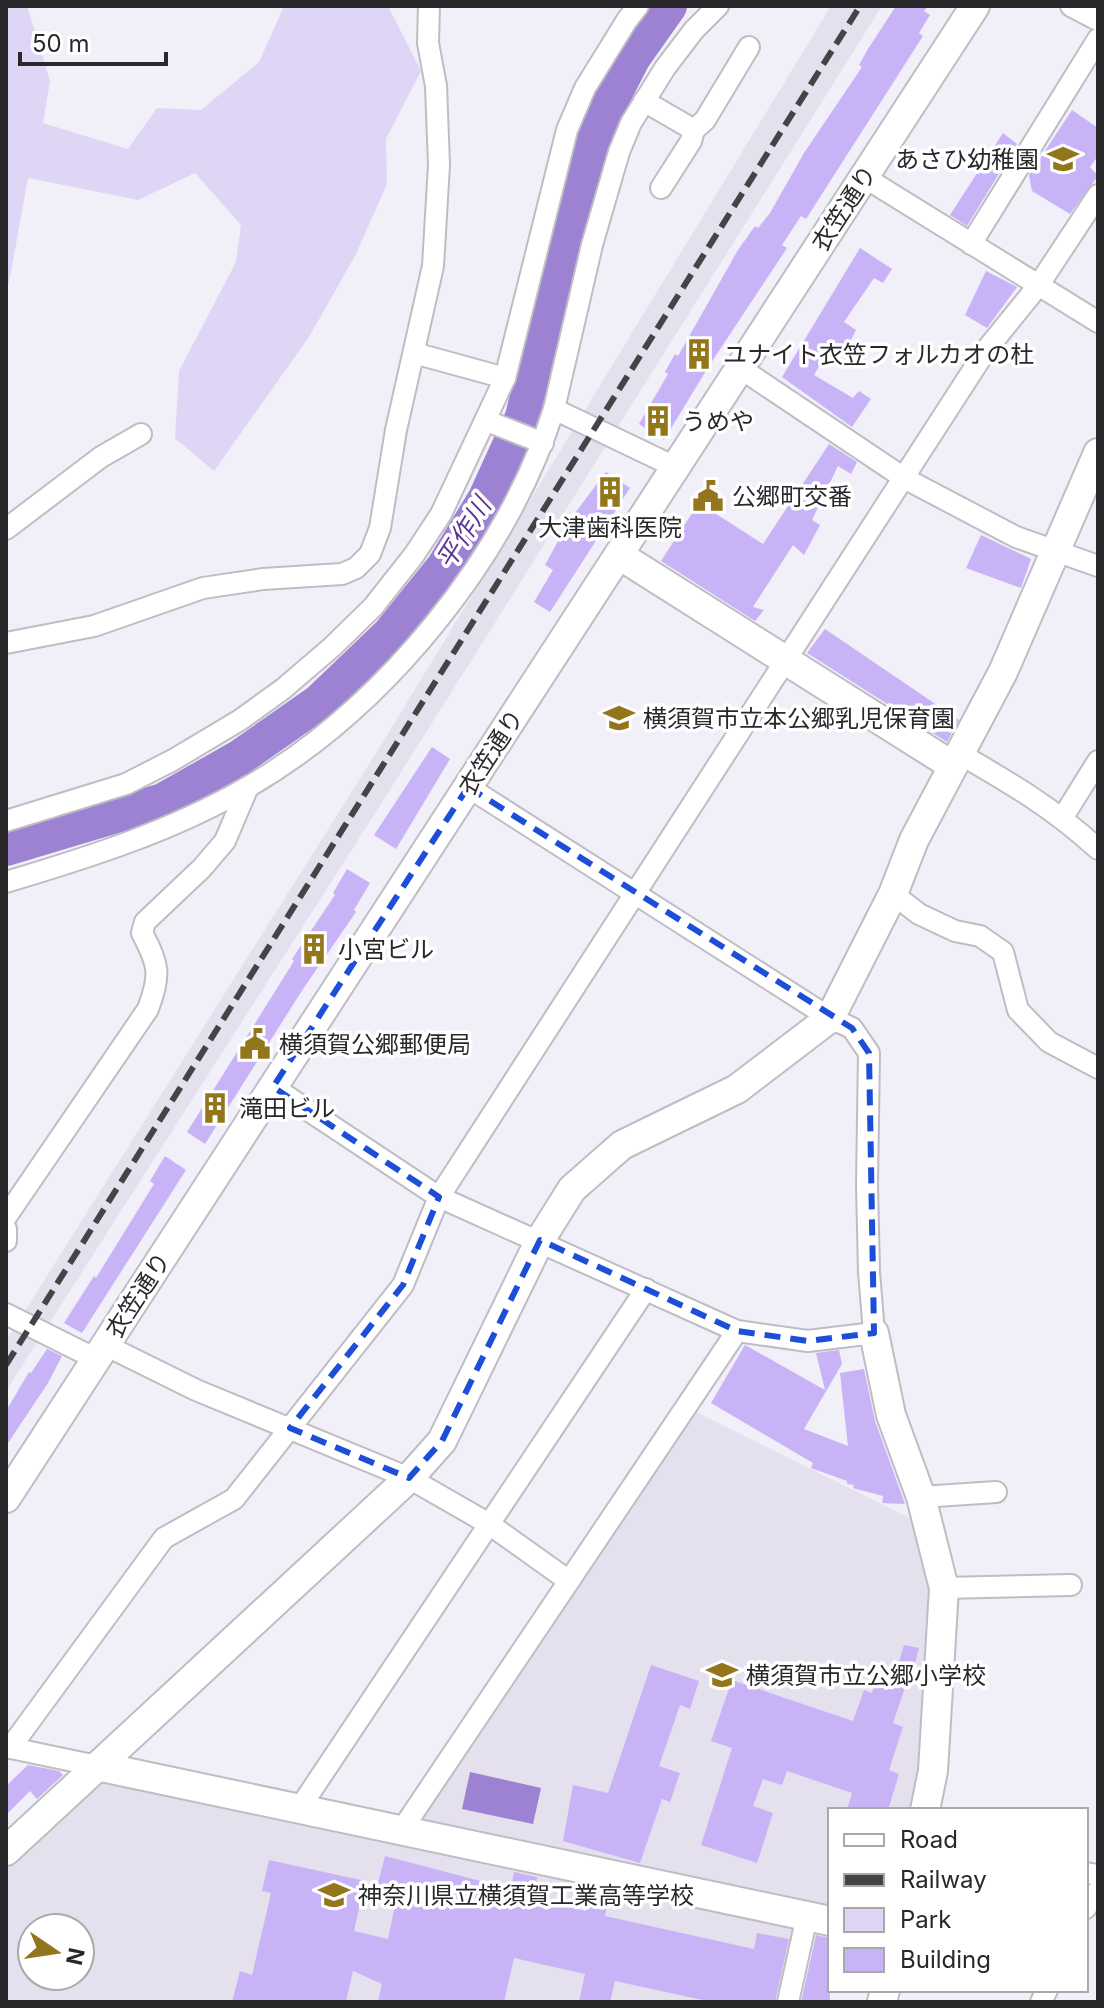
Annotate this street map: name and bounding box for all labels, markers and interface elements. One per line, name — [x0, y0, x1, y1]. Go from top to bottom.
scale bar — [20, 16, 166, 66]
text: 50 m — [32, 29, 90, 58]
school or university icon: あさひ幼稚園 — [1046, 142, 1080, 176]
place label: あさひ幼稚園 — [895, 145, 1039, 174]
street label: 衣笠通り — [806, 160, 882, 256]
building icon: ユナイト衣笠フォルカオの杜 — [682, 337, 716, 371]
place label: ユナイト衣笠フォルカオの杜 — [723, 340, 1034, 369]
building icon: うめや — [641, 404, 675, 438]
place label: うめや — [682, 407, 754, 436]
building icon: 大津歯科医院 — [593, 475, 627, 509]
public building icon: 公郷町交番 — [691, 479, 725, 513]
place label: 公郷町交番 — [732, 482, 852, 511]
water label: 平作川 — [429, 489, 498, 574]
place label: 大津歯科医院 — [538, 513, 682, 542]
school or university icon: 横須賀市立本公郷乳児保育園 — [602, 701, 636, 735]
street label: 衣笠通り — [453, 704, 529, 800]
place label: 横須賀市立本公郷乳児保育園 — [643, 704, 955, 733]
building icon: 小宮ビル — [297, 932, 331, 966]
place label: 小宮ビル — [338, 935, 434, 964]
public building icon: 横須賀公郷郵便局 — [238, 1027, 272, 1061]
place label: 横須賀公郷郵便局 — [279, 1030, 471, 1059]
building icon: 滝田ビル — [198, 1091, 232, 1125]
place label: 滝田ビル — [239, 1094, 335, 1123]
street label: 衣笠通り — [100, 1247, 176, 1343]
school or university icon: 横須賀市立公郷小学校 — [705, 1658, 739, 1692]
place label: 横須賀市立公郷小学校 — [746, 1661, 986, 1690]
legend — [828, 1808, 1088, 1992]
text: Road — [900, 1825, 958, 1854]
text: Railway — [900, 1865, 987, 1894]
school or university icon: 神奈川県立横須賀工業高等学校 — [317, 1878, 351, 1912]
place label: 神奈川県立横須賀工業高等学校 — [358, 1881, 694, 1910]
text: Park — [900, 1905, 951, 1934]
north arrow — [16, 1912, 96, 1992]
text: N — [61, 1945, 90, 1968]
text: Building — [900, 1945, 991, 1974]

